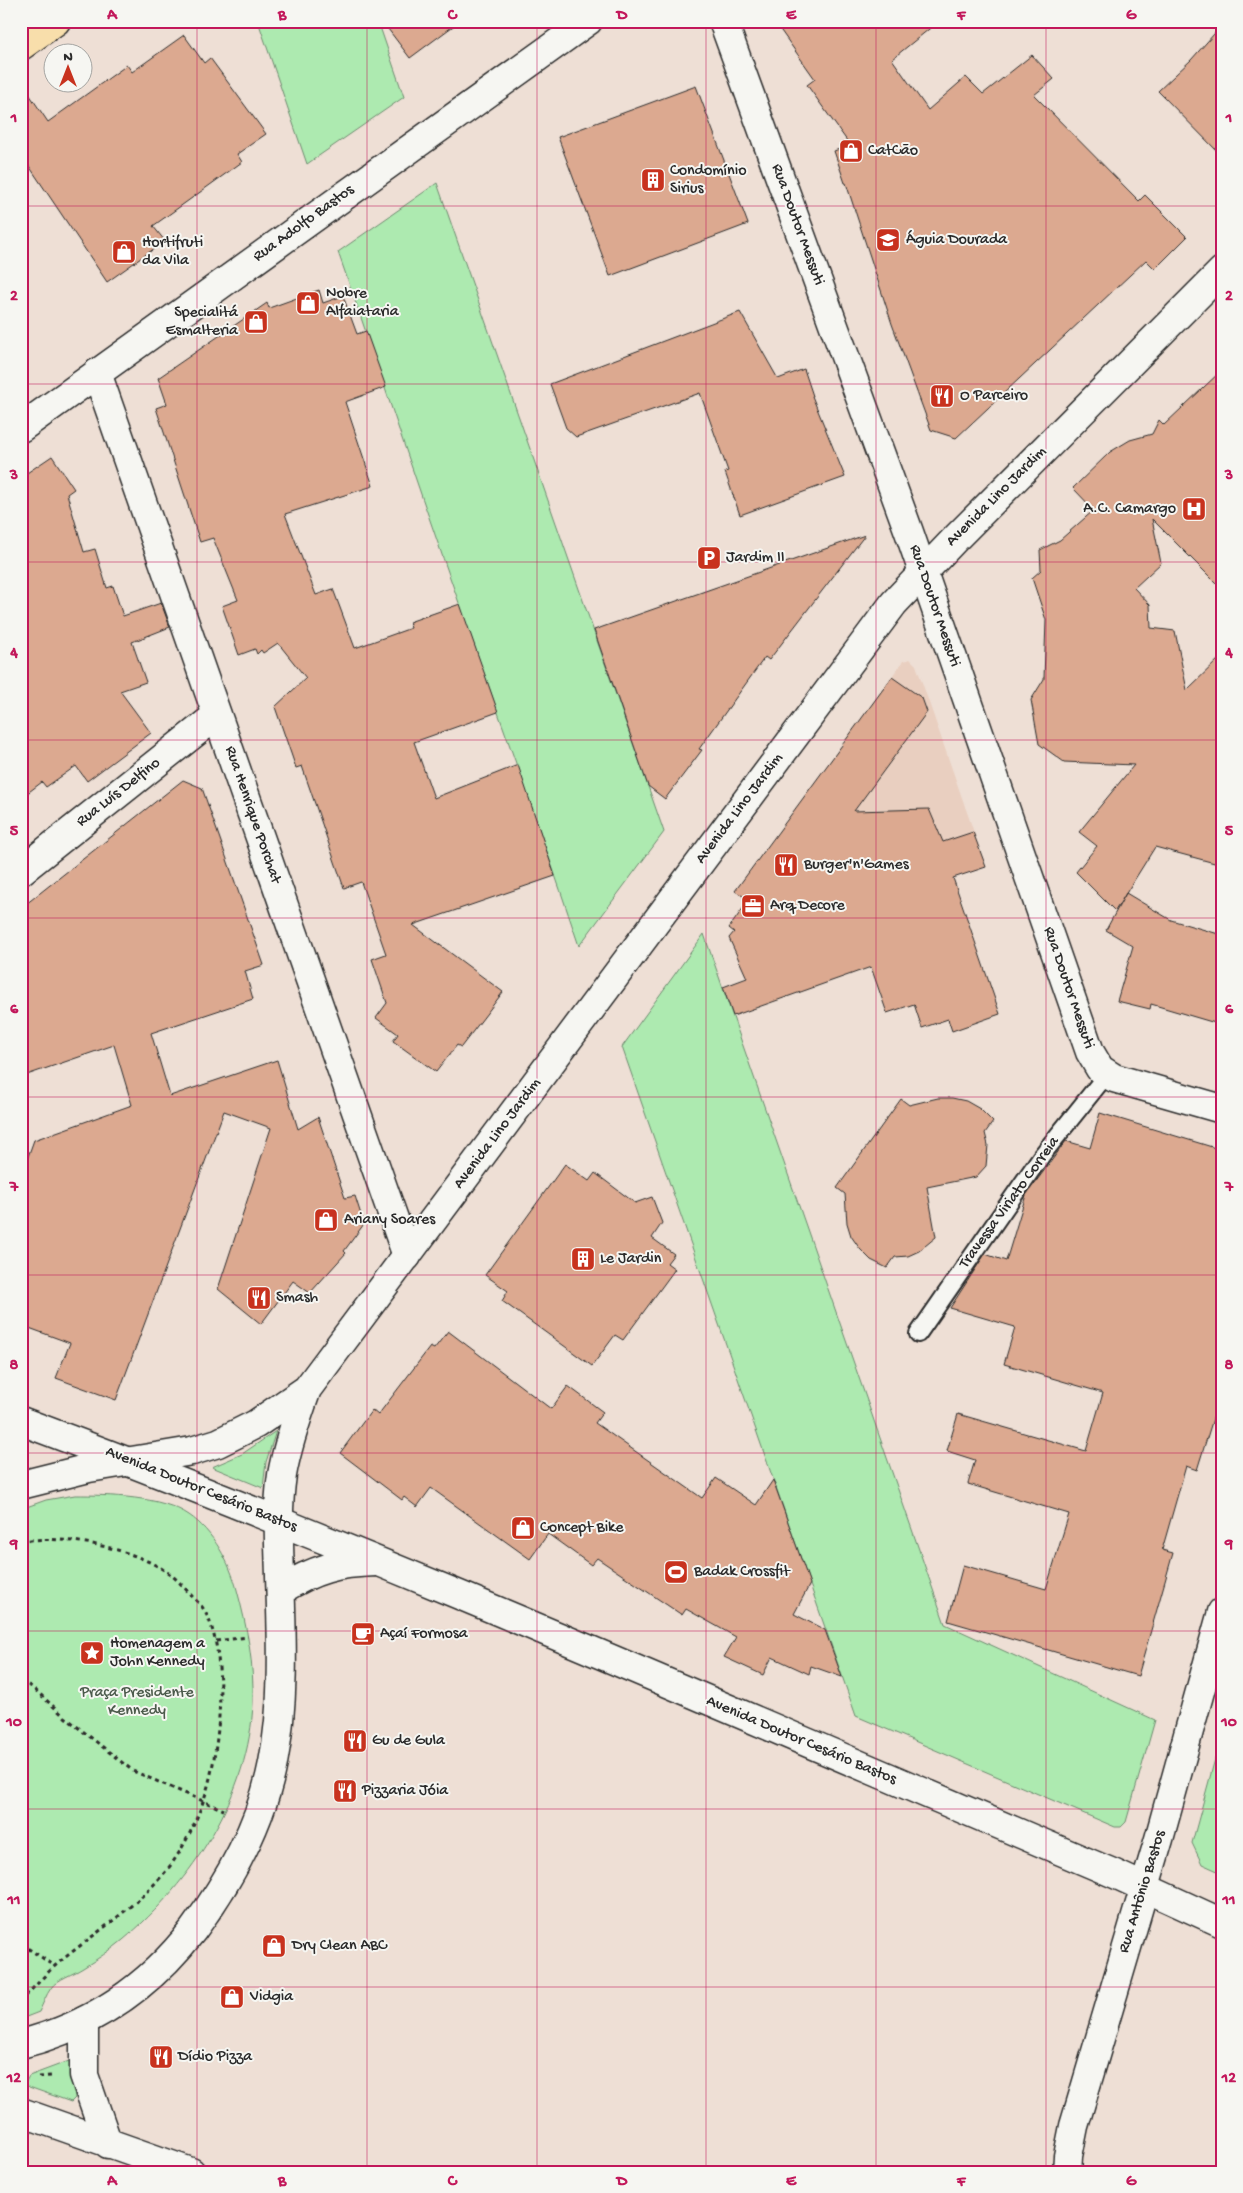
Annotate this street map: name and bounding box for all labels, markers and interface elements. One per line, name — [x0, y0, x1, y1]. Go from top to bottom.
text: A — [106, 7, 118, 26]
text: B — [277, 7, 287, 26]
text: C — [447, 7, 458, 26]
text: D — [615, 7, 628, 26]
text: E — [786, 7, 797, 26]
text: F — [956, 7, 967, 26]
text: G — [1126, 7, 1137, 26]
north arrow — [42, 42, 92, 92]
text: N — [63, 49, 73, 66]
text: 1 — [10, 110, 17, 129]
text: 1 — [1225, 110, 1232, 129]
shop icon: CatCão — [838, 138, 864, 164]
place label: CatCão — [868, 142, 918, 161]
place label: Condomínio Sirius — [670, 162, 746, 199]
street label: Rua Doutor Messuti — [766, 162, 828, 288]
building icon: Condomínio Sirius — [640, 167, 666, 193]
street label: Rua Adolfo Bastos — [250, 180, 359, 267]
school or university icon: Águia Dourada — [875, 227, 901, 253]
place label: Águia Dourada — [906, 230, 1008, 250]
place label: Hortifruti da Vila — [142, 234, 203, 271]
shop icon: Hortifruti da Vila — [111, 239, 137, 265]
place label: Nobre Alfaiataria — [326, 285, 400, 322]
text: 2 — [10, 288, 18, 307]
text: 2 — [1225, 288, 1233, 307]
shop icon: Nobre Alfaiataria — [295, 290, 321, 316]
place label: Specialitá Esmalteria — [166, 304, 239, 341]
shop icon: Specialitá Esmalteria — [243, 309, 269, 335]
restaurant icon: O Parceiro — [929, 383, 955, 409]
place label: O Parceiro — [960, 387, 1028, 406]
street label: Avenida Lino Jardim — [943, 442, 1052, 551]
text: 3 — [9, 467, 18, 486]
text: 3 — [1224, 467, 1233, 486]
hospital icon: A.C. Camargo — [1181, 496, 1207, 522]
place label: A.C. Camargo — [1083, 500, 1176, 519]
street label: Rua Doutor Messuti — [904, 543, 964, 669]
parking icon: Jardim II — [696, 545, 722, 571]
place label: Jardim II — [726, 549, 785, 568]
text: 4 — [9, 645, 18, 664]
text: 4 — [1224, 645, 1233, 664]
street label: Rua Henrique Porchat — [220, 744, 285, 888]
street label: Avenida Lino Jardim — [692, 749, 788, 868]
street label: Rua Luís Delfino — [73, 754, 165, 832]
text: 5 — [10, 823, 19, 842]
text: 5 — [1225, 823, 1234, 842]
restaurant icon: Burger'n'Games — [773, 852, 799, 878]
place label: Burger'n'Games — [803, 856, 910, 875]
office icon: Arq Decore — [740, 893, 766, 919]
place label: Arq Decore — [770, 897, 846, 916]
street label: Rua Doutor Messuti — [1038, 925, 1098, 1051]
text: 6 — [10, 1001, 19, 1020]
text: 6 — [1225, 1001, 1234, 1020]
street label: Avenida Lino Jardim — [450, 1074, 546, 1193]
street label: Travessa Viriato Correia — [955, 1132, 1065, 1273]
text: 7 — [9, 1179, 19, 1198]
text: 7 — [1224, 1179, 1234, 1198]
shop icon: Ariany Soares — [313, 1207, 339, 1233]
place label: Ariany Soares — [344, 1211, 436, 1230]
building icon: Le Jardin — [570, 1246, 596, 1272]
place label: Le Jardin — [600, 1250, 662, 1269]
restaurant icon: Smash — [246, 1285, 272, 1311]
place label: Smash — [276, 1289, 319, 1308]
text: 8 — [10, 1357, 19, 1376]
text: 8 — [1225, 1357, 1234, 1376]
street label: Avenida Doutor Cesário Bastos — [102, 1443, 301, 1538]
shop icon: Concept Bike — [510, 1515, 536, 1541]
place label: Concept Bike — [540, 1519, 624, 1538]
text: 9 — [9, 1536, 18, 1555]
text: 9 — [1224, 1536, 1233, 1555]
sports icon: Badak Crossfit — [663, 1559, 689, 1585]
place label: Badak Crossfit — [693, 1563, 791, 1582]
cafe icon: Açaí Formosa — [350, 1621, 376, 1647]
place label: Açaí Formosa — [380, 1625, 469, 1644]
place label: Homenagem a John Kennedy — [110, 1635, 206, 1672]
place icon: Homenagem a John Kennedy — [79, 1640, 105, 1666]
park label: Praça Presidente Kennedy — [79, 1684, 195, 1721]
street label: Avenida Doutor Cesário Bastos — [703, 1692, 900, 1790]
text: 10 — [5, 1714, 22, 1733]
text: 10 — [1220, 1714, 1237, 1733]
restaurant icon: Gu de Gula — [342, 1728, 368, 1754]
place label: Gu de Gula — [372, 1732, 446, 1751]
restaurant icon: Pizzaria Jóia — [332, 1778, 358, 1804]
place label: Pizzaria Jóia — [361, 1782, 449, 1801]
street label: Rua Antônio Bastos — [1115, 1827, 1171, 1956]
text: 11 — [7, 1892, 20, 1911]
text: 11 — [1222, 1892, 1235, 1911]
shop icon: Dry Clean ABC — [261, 1933, 287, 1959]
place label: Dry Clean ABC — [291, 1937, 388, 1956]
shop icon: Vidgia — [219, 1984, 245, 2010]
place label: Vidgia — [249, 1988, 294, 2007]
restaurant icon: Dídio Pizza — [148, 2044, 174, 2070]
place label: Dídio Pizza — [177, 2048, 253, 2067]
text: 12 — [6, 2070, 21, 2089]
text: 12 — [1221, 2070, 1236, 2089]
text: A — [106, 2173, 118, 2192]
text: B — [277, 2173, 287, 2192]
text: C — [447, 2173, 458, 2192]
text: D — [615, 2173, 628, 2192]
text: E — [786, 2173, 797, 2192]
text: F — [956, 2173, 967, 2192]
text: G — [1126, 2173, 1137, 2192]

